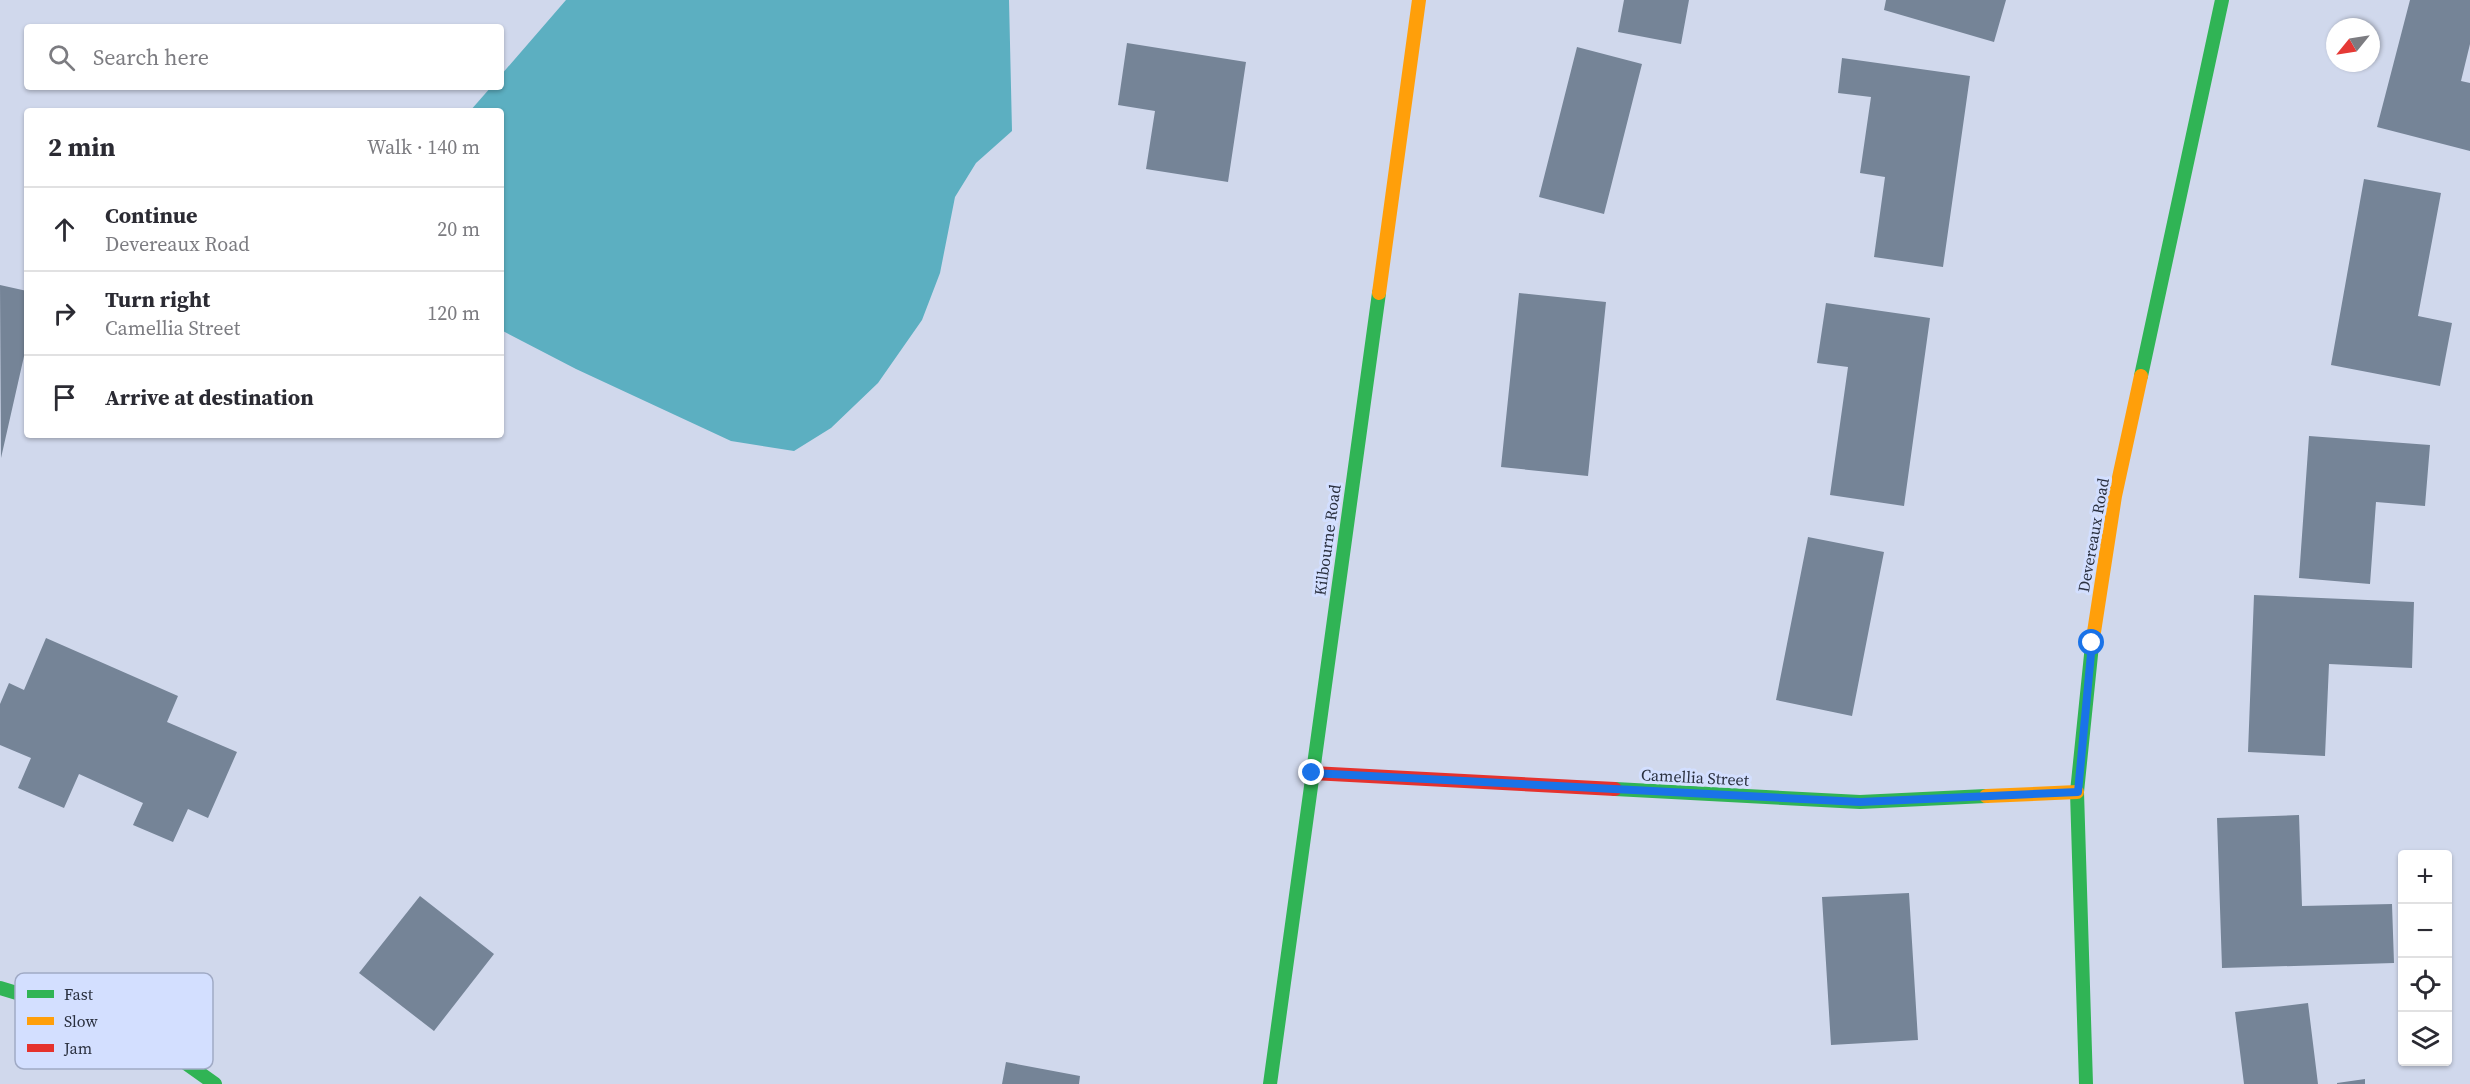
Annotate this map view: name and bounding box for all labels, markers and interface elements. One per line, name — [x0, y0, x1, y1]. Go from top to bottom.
north arrow — [2326, 18, 2380, 72]
search box — [24, 24, 504, 90]
icon: search — [45, 41, 78, 74]
text: Search here — [93, 42, 209, 72]
text: 2 min — [48, 129, 115, 165]
text: Walk · 140 m — [367, 133, 480, 161]
text: Continue — [105, 200, 198, 230]
icon: ahead — [48, 213, 81, 246]
text: 20 m — [437, 215, 480, 243]
text: Devereaux Road — [105, 230, 250, 258]
text: Turn right — [105, 284, 210, 314]
icon: right — [48, 297, 81, 330]
text: 120 m — [427, 299, 480, 327]
text: Camellia Street — [105, 314, 240, 342]
icon: arrive — [48, 381, 81, 414]
text: Arrive at destination — [105, 382, 314, 412]
street label: Devereaux Road — [2072, 476, 2114, 594]
street label: Kilbourne Road — [1308, 483, 1346, 597]
route start — [2078, 629, 2104, 655]
route end — [1298, 759, 1324, 785]
street label: Camellia Street — [1640, 763, 1750, 791]
map controls — [2398, 850, 2452, 1066]
button: + — [2398, 850, 2452, 904]
button: − — [2398, 904, 2452, 958]
button: locate — [2398, 958, 2452, 1012]
legend — [15, 973, 213, 1069]
text: Fast — [64, 983, 94, 1005]
text: Slow — [64, 1010, 99, 1032]
button: layers — [2398, 1012, 2452, 1066]
text: Jam — [63, 1037, 92, 1059]

